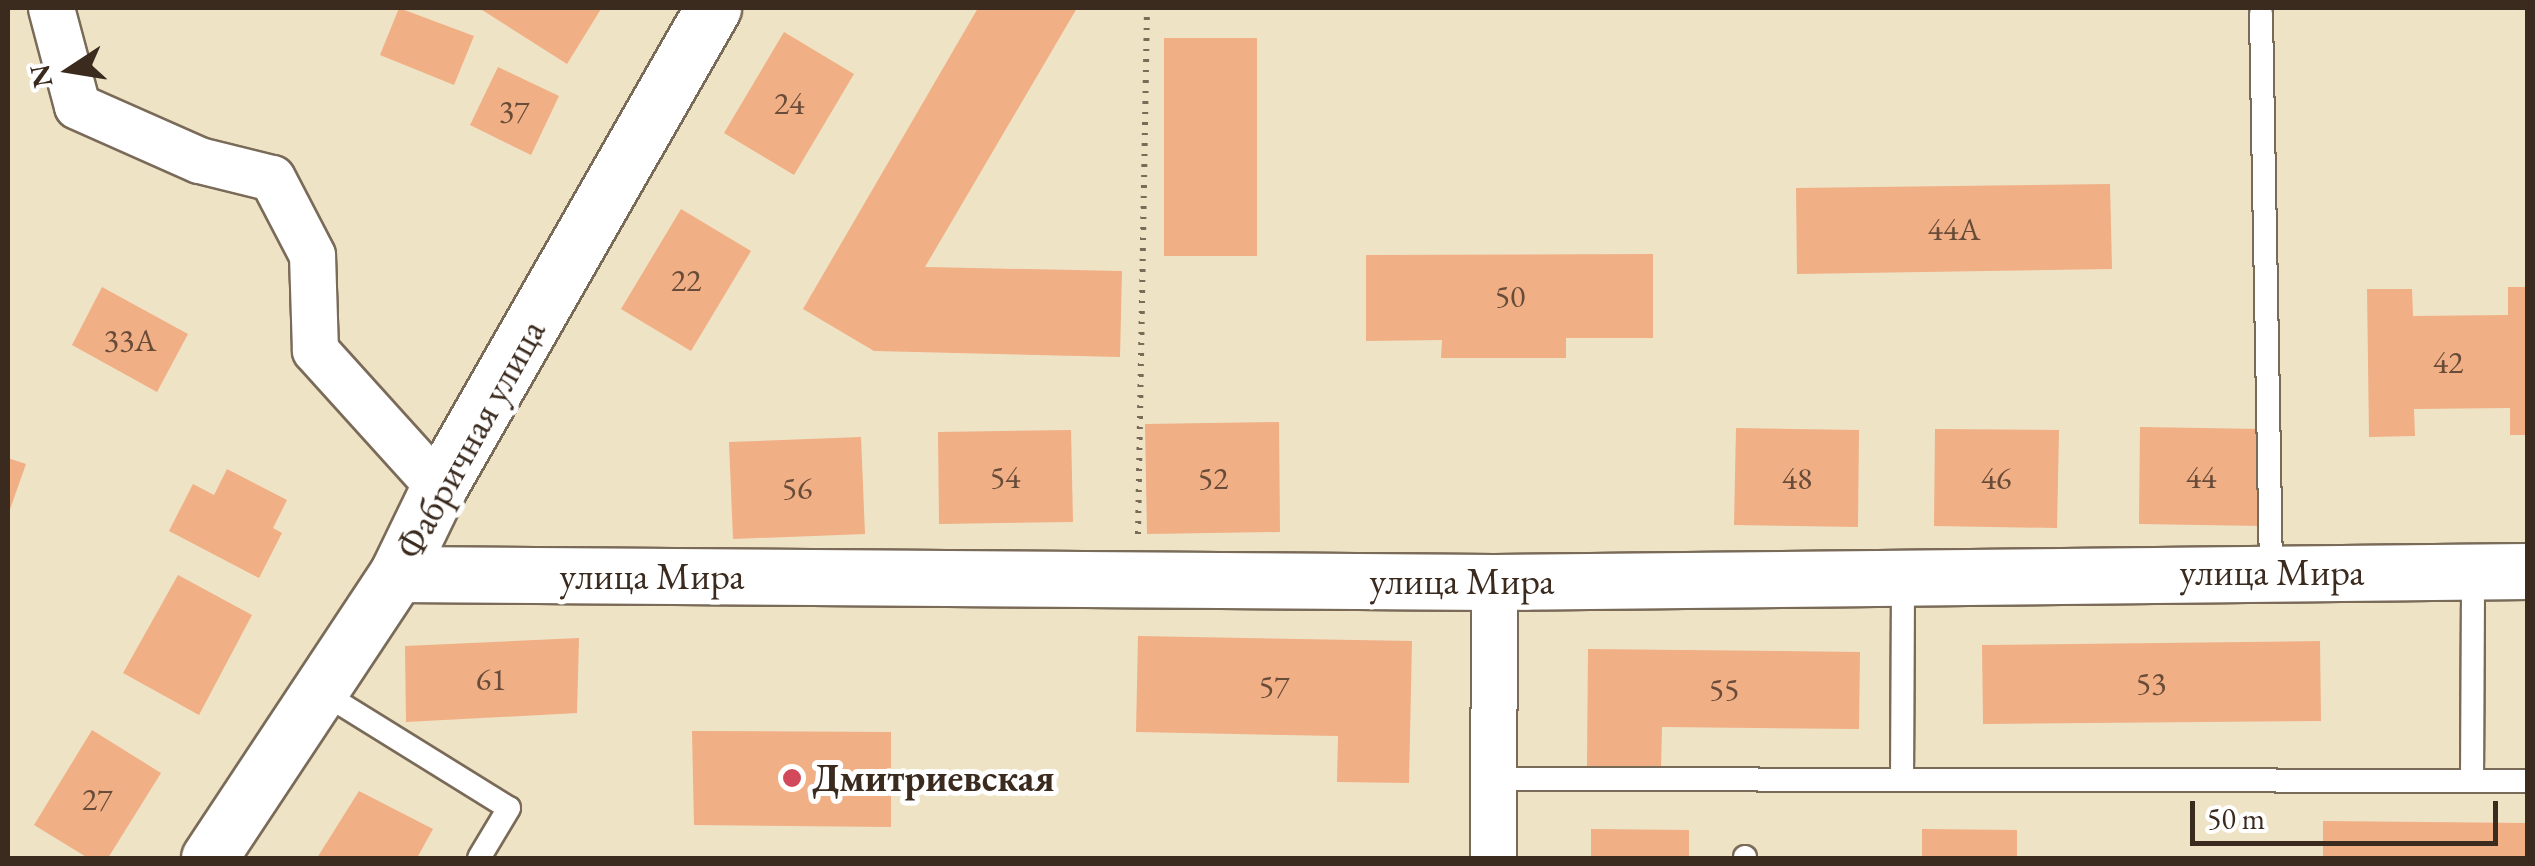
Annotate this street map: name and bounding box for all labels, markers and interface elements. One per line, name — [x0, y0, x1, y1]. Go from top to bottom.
north arrow — [20, 20, 120, 120]
text: N — [21, 61, 61, 91]
house number: 24 — [774, 84, 804, 122]
house number: 37 — [499, 92, 529, 130]
house number: 44А — [1928, 210, 1980, 248]
house number: 22 — [671, 261, 701, 299]
house number: 50 — [1495, 277, 1525, 315]
street label: Фабричная улица — [385, 311, 555, 567]
house number: 33А — [104, 321, 156, 359]
house number: 42 — [2433, 343, 2463, 381]
house number: 54 — [990, 458, 1020, 496]
house number: 44 — [2186, 458, 2216, 496]
house number: 52 — [1198, 459, 1228, 497]
house number: 48 — [1782, 459, 1812, 497]
house number: 46 — [1981, 459, 2011, 497]
house number: 56 — [782, 469, 812, 507]
street label: улица Мира — [2180, 549, 2364, 595]
street label: улица Мира — [560, 553, 744, 599]
street label: улица Мира — [1370, 558, 1554, 604]
house number: 61 — [476, 660, 506, 698]
house number: 53 — [2136, 664, 2166, 702]
house number: 57 — [1259, 667, 1289, 705]
house number: 55 — [1709, 670, 1739, 708]
place label: Дмитриевская — [812, 755, 1055, 801]
marker: Дмитриевская — [781, 767, 803, 789]
house number: 27 — [82, 780, 112, 818]
scale bar — [2195, 781, 2502, 843]
text: 50 m — [2207, 799, 2265, 838]

